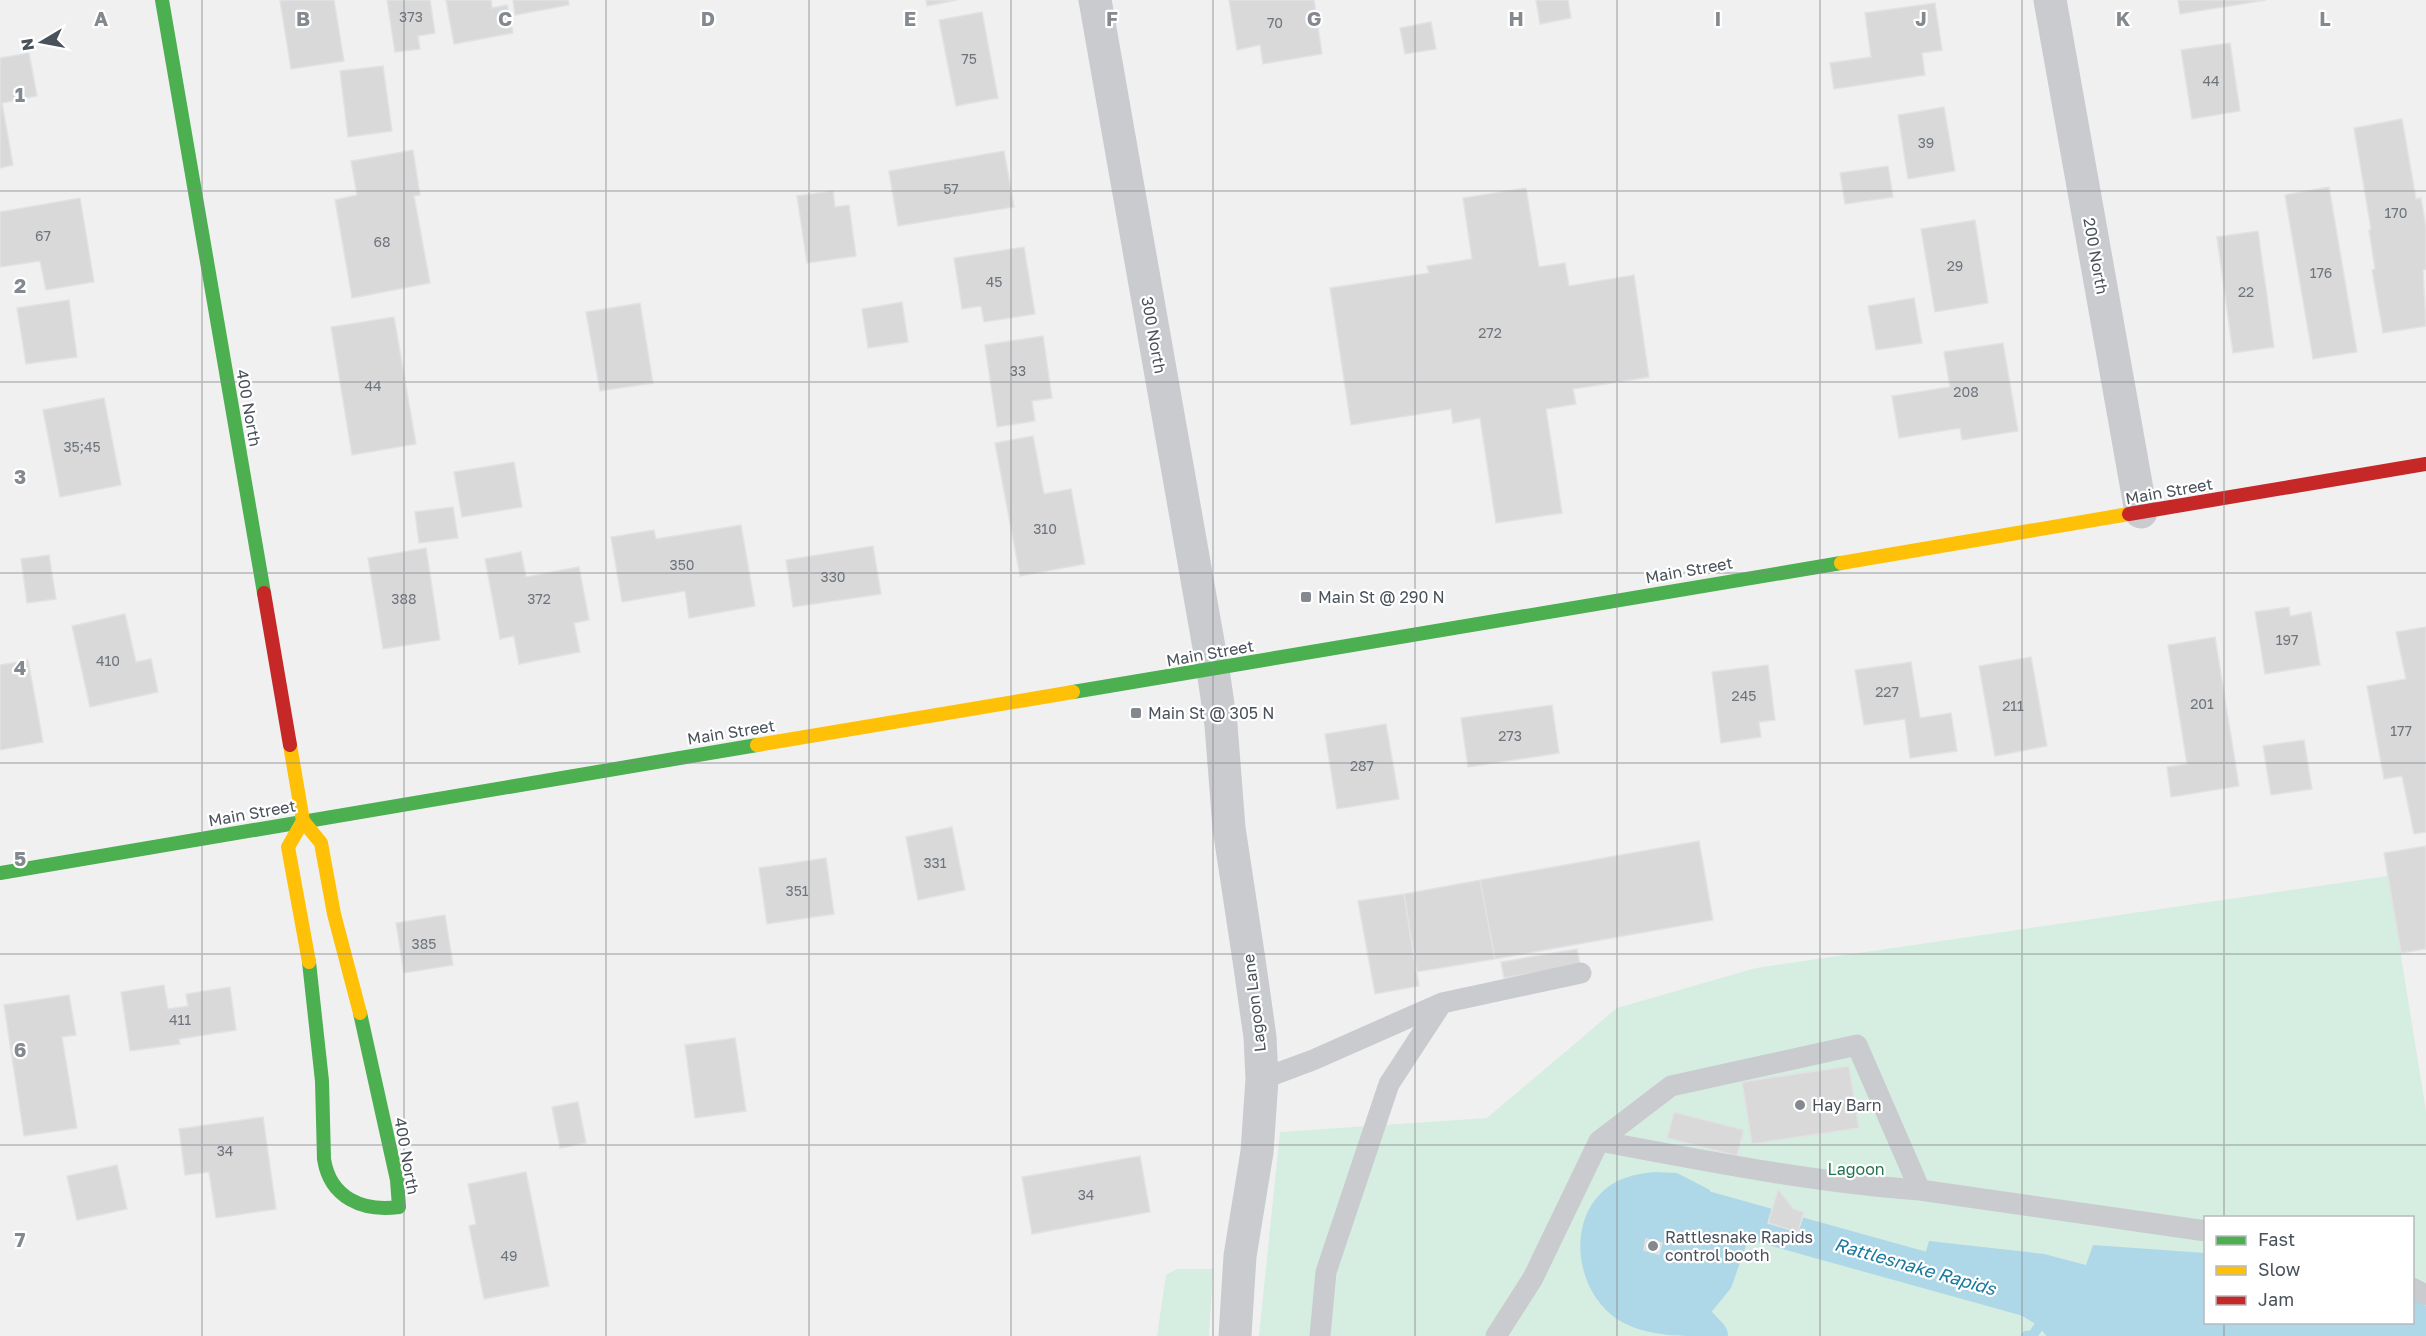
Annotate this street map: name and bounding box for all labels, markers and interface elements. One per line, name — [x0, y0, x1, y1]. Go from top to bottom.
text: A — [94, 6, 108, 30]
text: B — [296, 6, 310, 30]
text: C — [498, 6, 512, 30]
text: D — [701, 6, 715, 30]
text: E — [904, 6, 916, 30]
text: F — [1106, 6, 1118, 30]
text: G — [1307, 6, 1321, 30]
text: H — [1508, 6, 1524, 30]
text: I — [1715, 6, 1721, 30]
text: J — [1915, 6, 1927, 30]
text: K — [2116, 6, 2131, 30]
text: L — [2319, 6, 2331, 30]
house number: 373 — [399, 8, 423, 25]
north arrow — [12, 12, 72, 72]
house number: 70 — [1267, 14, 1283, 31]
text: N — [16, 37, 38, 52]
house number: 75 — [961, 50, 977, 67]
house number: 44 — [2202, 72, 2220, 89]
text: 1 — [15, 82, 25, 106]
house number: 39 — [1918, 134, 1934, 151]
house number: 57 — [943, 180, 959, 197]
house number: 170 — [2385, 204, 2407, 221]
street label: 200 North — [2079, 216, 2113, 296]
house number: 67 — [35, 227, 51, 244]
house number: 68 — [373, 233, 391, 250]
house number: 29 — [1947, 257, 1963, 274]
house number: 176 — [2310, 264, 2332, 281]
text: 2 — [14, 273, 26, 297]
house number: 45 — [986, 273, 1002, 290]
house number: 22 — [2238, 283, 2254, 300]
street label: 300 North — [1137, 295, 1171, 375]
house number: 272 — [1478, 324, 1502, 341]
house number: 33 — [1010, 362, 1026, 379]
street label: 400 North — [232, 368, 266, 448]
house number: 44 — [364, 377, 382, 394]
house number: 208 — [1953, 383, 1979, 400]
house number: 35;45 — [63, 438, 101, 455]
text: 3 — [14, 464, 26, 488]
street label: Main Street — [2124, 473, 2214, 509]
house number: 310 — [1033, 520, 1057, 537]
street label: Main Street — [1644, 552, 1734, 588]
house number: 350 — [670, 556, 695, 573]
house number: 330 — [820, 568, 846, 585]
place label: Main St @ 290 N — [1318, 587, 1445, 607]
house number: 388 — [391, 590, 417, 607]
house number: 372 — [527, 590, 551, 607]
marker: Main St @ 290 N — [1299, 590, 1313, 604]
house number: 197 — [2276, 631, 2298, 648]
street label: Main Street — [1165, 635, 1255, 671]
house number: 410 — [96, 652, 120, 669]
text: 4 — [14, 655, 26, 679]
house number: 227 — [1875, 683, 1899, 700]
house number: 245 — [1732, 687, 1756, 704]
house number: 201 — [2190, 695, 2214, 712]
house number: 211 — [2002, 697, 2024, 714]
place label: Main St @ 305 N — [1148, 703, 1274, 723]
marker: Main St @ 305 N — [1129, 706, 1143, 720]
street label: Main Street — [686, 715, 776, 749]
house number: 177 — [2390, 722, 2412, 739]
house number: 273 — [1498, 727, 1522, 744]
house number: 287 — [1350, 757, 1374, 774]
street label: Main Street — [207, 795, 297, 831]
text: 5 — [14, 846, 26, 870]
house number: 331 — [923, 854, 947, 871]
house number: 351 — [785, 882, 809, 899]
house number: 385 — [412, 935, 436, 952]
street label: Lagoon Lane — [1238, 953, 1270, 1053]
house number: 411 — [169, 1011, 191, 1028]
text: 6 — [14, 1037, 26, 1061]
place label: Hay Barn — [1812, 1095, 1882, 1115]
marker: Hay Barn — [1793, 1098, 1807, 1112]
street label: 400 North — [390, 1116, 424, 1196]
house number: 34 — [217, 1142, 233, 1159]
park label: Lagoon — [1827, 1159, 1885, 1179]
house number: 34 — [1078, 1186, 1094, 1203]
legend — [2204, 1216, 2414, 1324]
text: 7 — [15, 1227, 26, 1251]
place label: Rattlesnake Rapids control booth — [1665, 1227, 1813, 1265]
text: Fast — [2258, 1228, 2295, 1250]
water label: Rattlesnake Rapids — [1832, 1233, 2000, 1300]
marker: Rattlesnake Rapids control booth — [1646, 1239, 1660, 1253]
house number: 49 — [500, 1247, 518, 1264]
text: Slow — [2258, 1258, 2301, 1280]
text: Jam — [2258, 1288, 2294, 1310]

